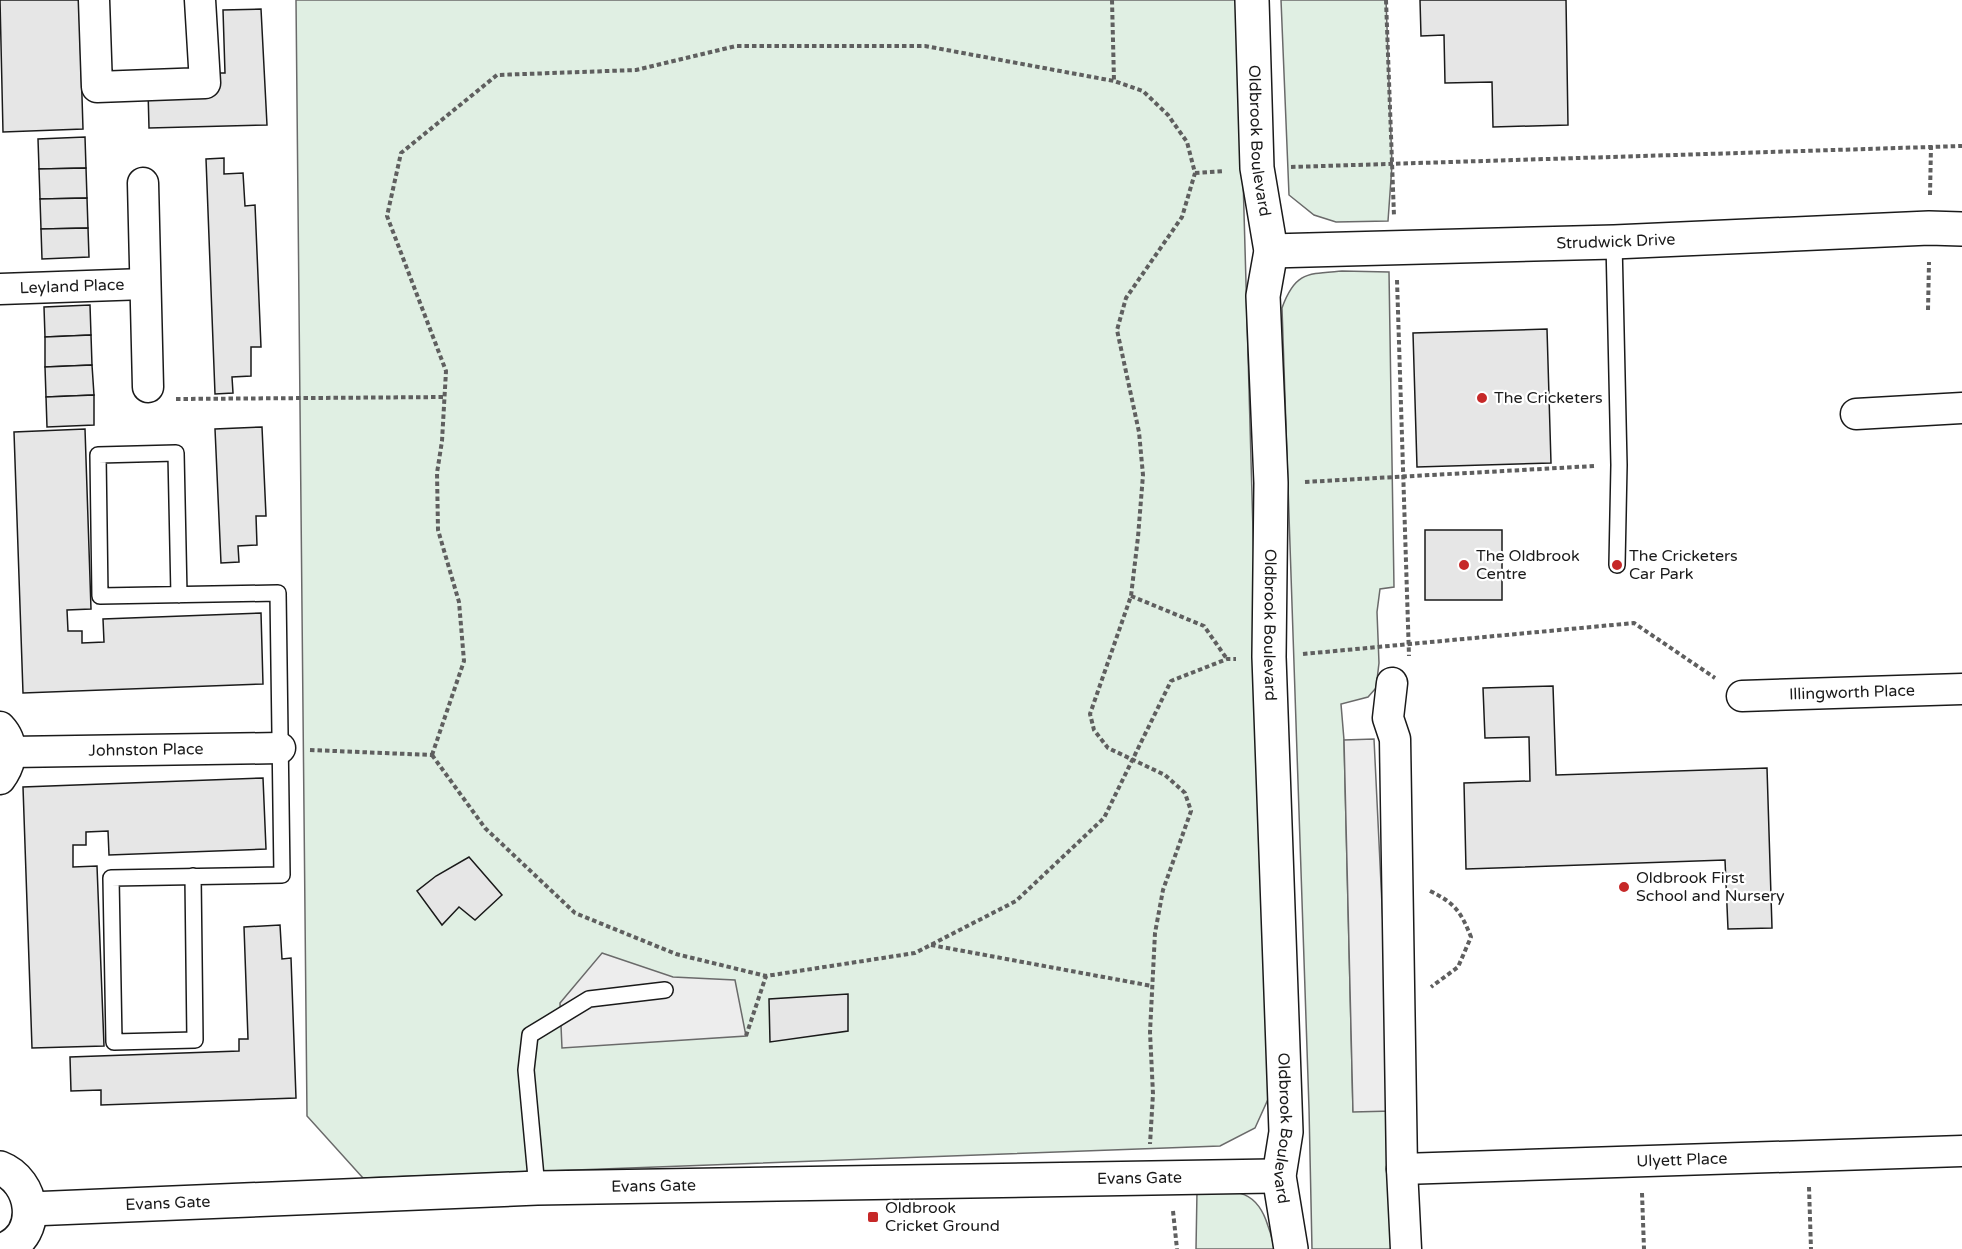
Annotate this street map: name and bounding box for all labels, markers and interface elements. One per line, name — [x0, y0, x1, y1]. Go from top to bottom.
street label: Oldbrook Boulevard — [1244, 65, 1275, 218]
street label: Strudwick Drive — [1556, 229, 1676, 254]
street label: Leyland Place — [19, 275, 125, 298]
place label: The Cricketers — [1494, 388, 1603, 408]
marker: The Cricketers — [1475, 391, 1489, 405]
place label: The Oldbrook Centre — [1476, 546, 1580, 584]
place label: The Cricketers Car Park — [1629, 546, 1738, 584]
street label: Oldbrook Boulevard — [1259, 549, 1281, 701]
marker: The Oldbrook Centre — [1457, 558, 1471, 572]
marker: The Cricketers Car Park — [1610, 558, 1624, 572]
street label: Illingworth Place — [1789, 681, 1915, 704]
street label: Johnston Place — [88, 739, 204, 761]
place label: Oldbrook First School and Nursery — [1636, 868, 1785, 906]
marker: Oldbrook First School and Nursery — [1617, 880, 1631, 894]
street label: Oldbrook Boulevard — [1269, 1052, 1297, 1205]
street label: Ulyett Place — [1636, 1149, 1728, 1171]
street label: Evans Gate — [1097, 1168, 1182, 1189]
street label: Evans Gate — [611, 1175, 696, 1197]
street label: Evans Gate — [125, 1192, 211, 1215]
place label: Oldbrook Cricket Ground — [885, 1198, 1000, 1236]
marker: Oldbrook Cricket Ground — [866, 1210, 880, 1224]

